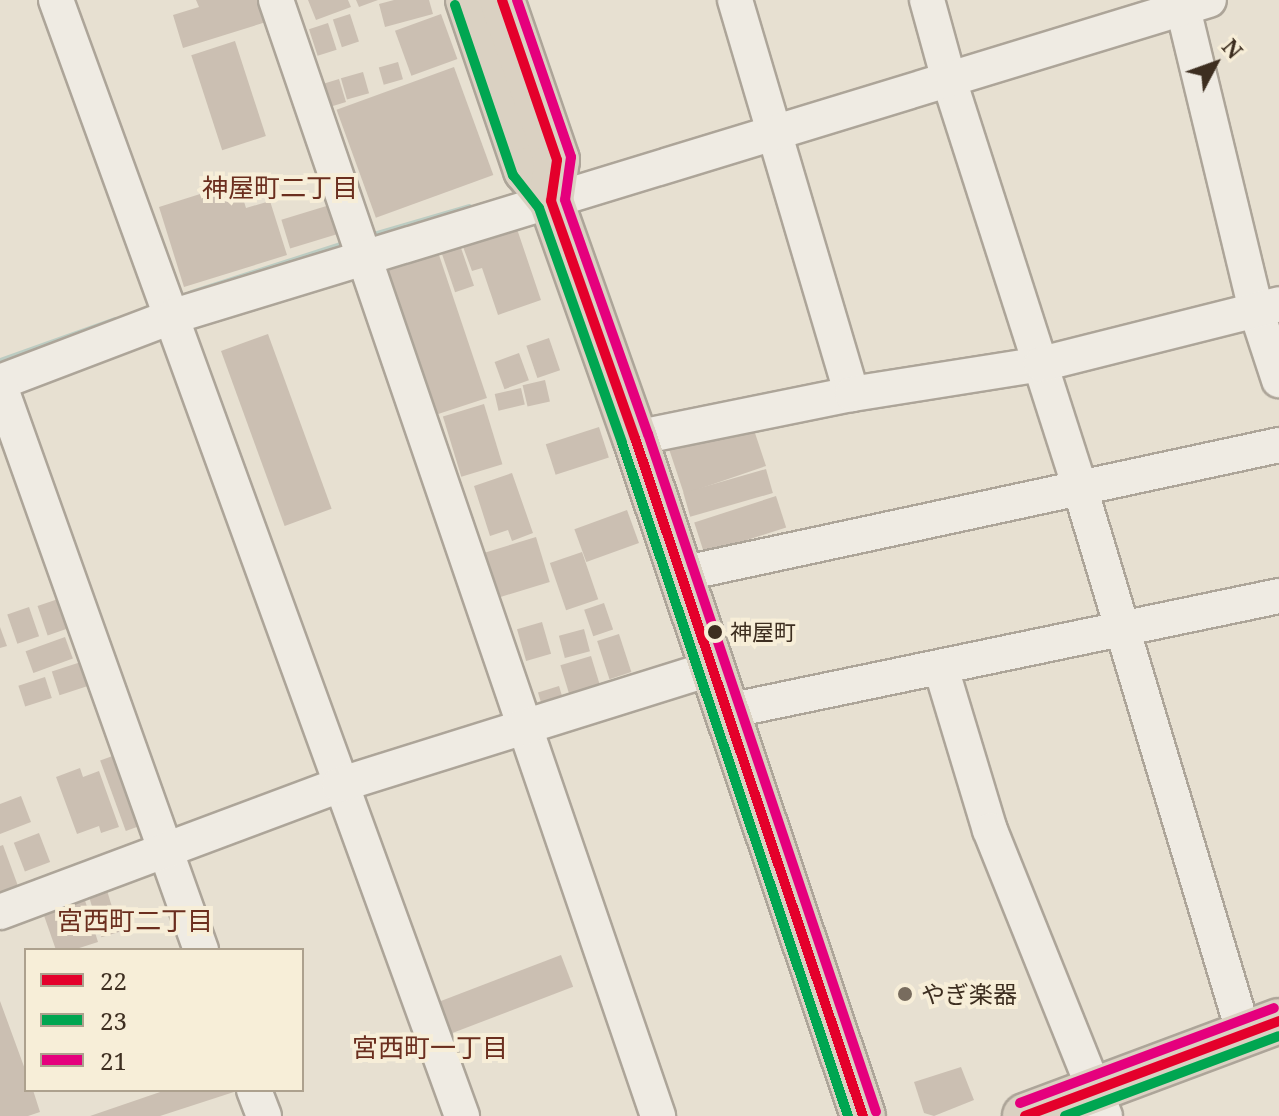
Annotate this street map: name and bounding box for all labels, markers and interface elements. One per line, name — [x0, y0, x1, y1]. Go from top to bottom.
north arrow — [1175, 24, 1255, 104]
text: N — [1216, 32, 1250, 65]
district label: 神屋町二丁目 — [202, 172, 358, 204]
place label: 神屋町 — [730, 619, 796, 645]
marker: 神屋町 — [707, 624, 723, 640]
district label: 宮西町二丁目 — [57, 905, 213, 937]
legend — [24, 948, 304, 1092]
text: 22 — [100, 964, 127, 997]
place label: やぎ楽器 — [921, 980, 1017, 1008]
marker: やぎ楽器 — [896, 985, 914, 1003]
text: 23 — [100, 1004, 127, 1037]
district label: 宮西町一丁目 — [352, 1032, 508, 1064]
text: 21 — [100, 1044, 127, 1077]

